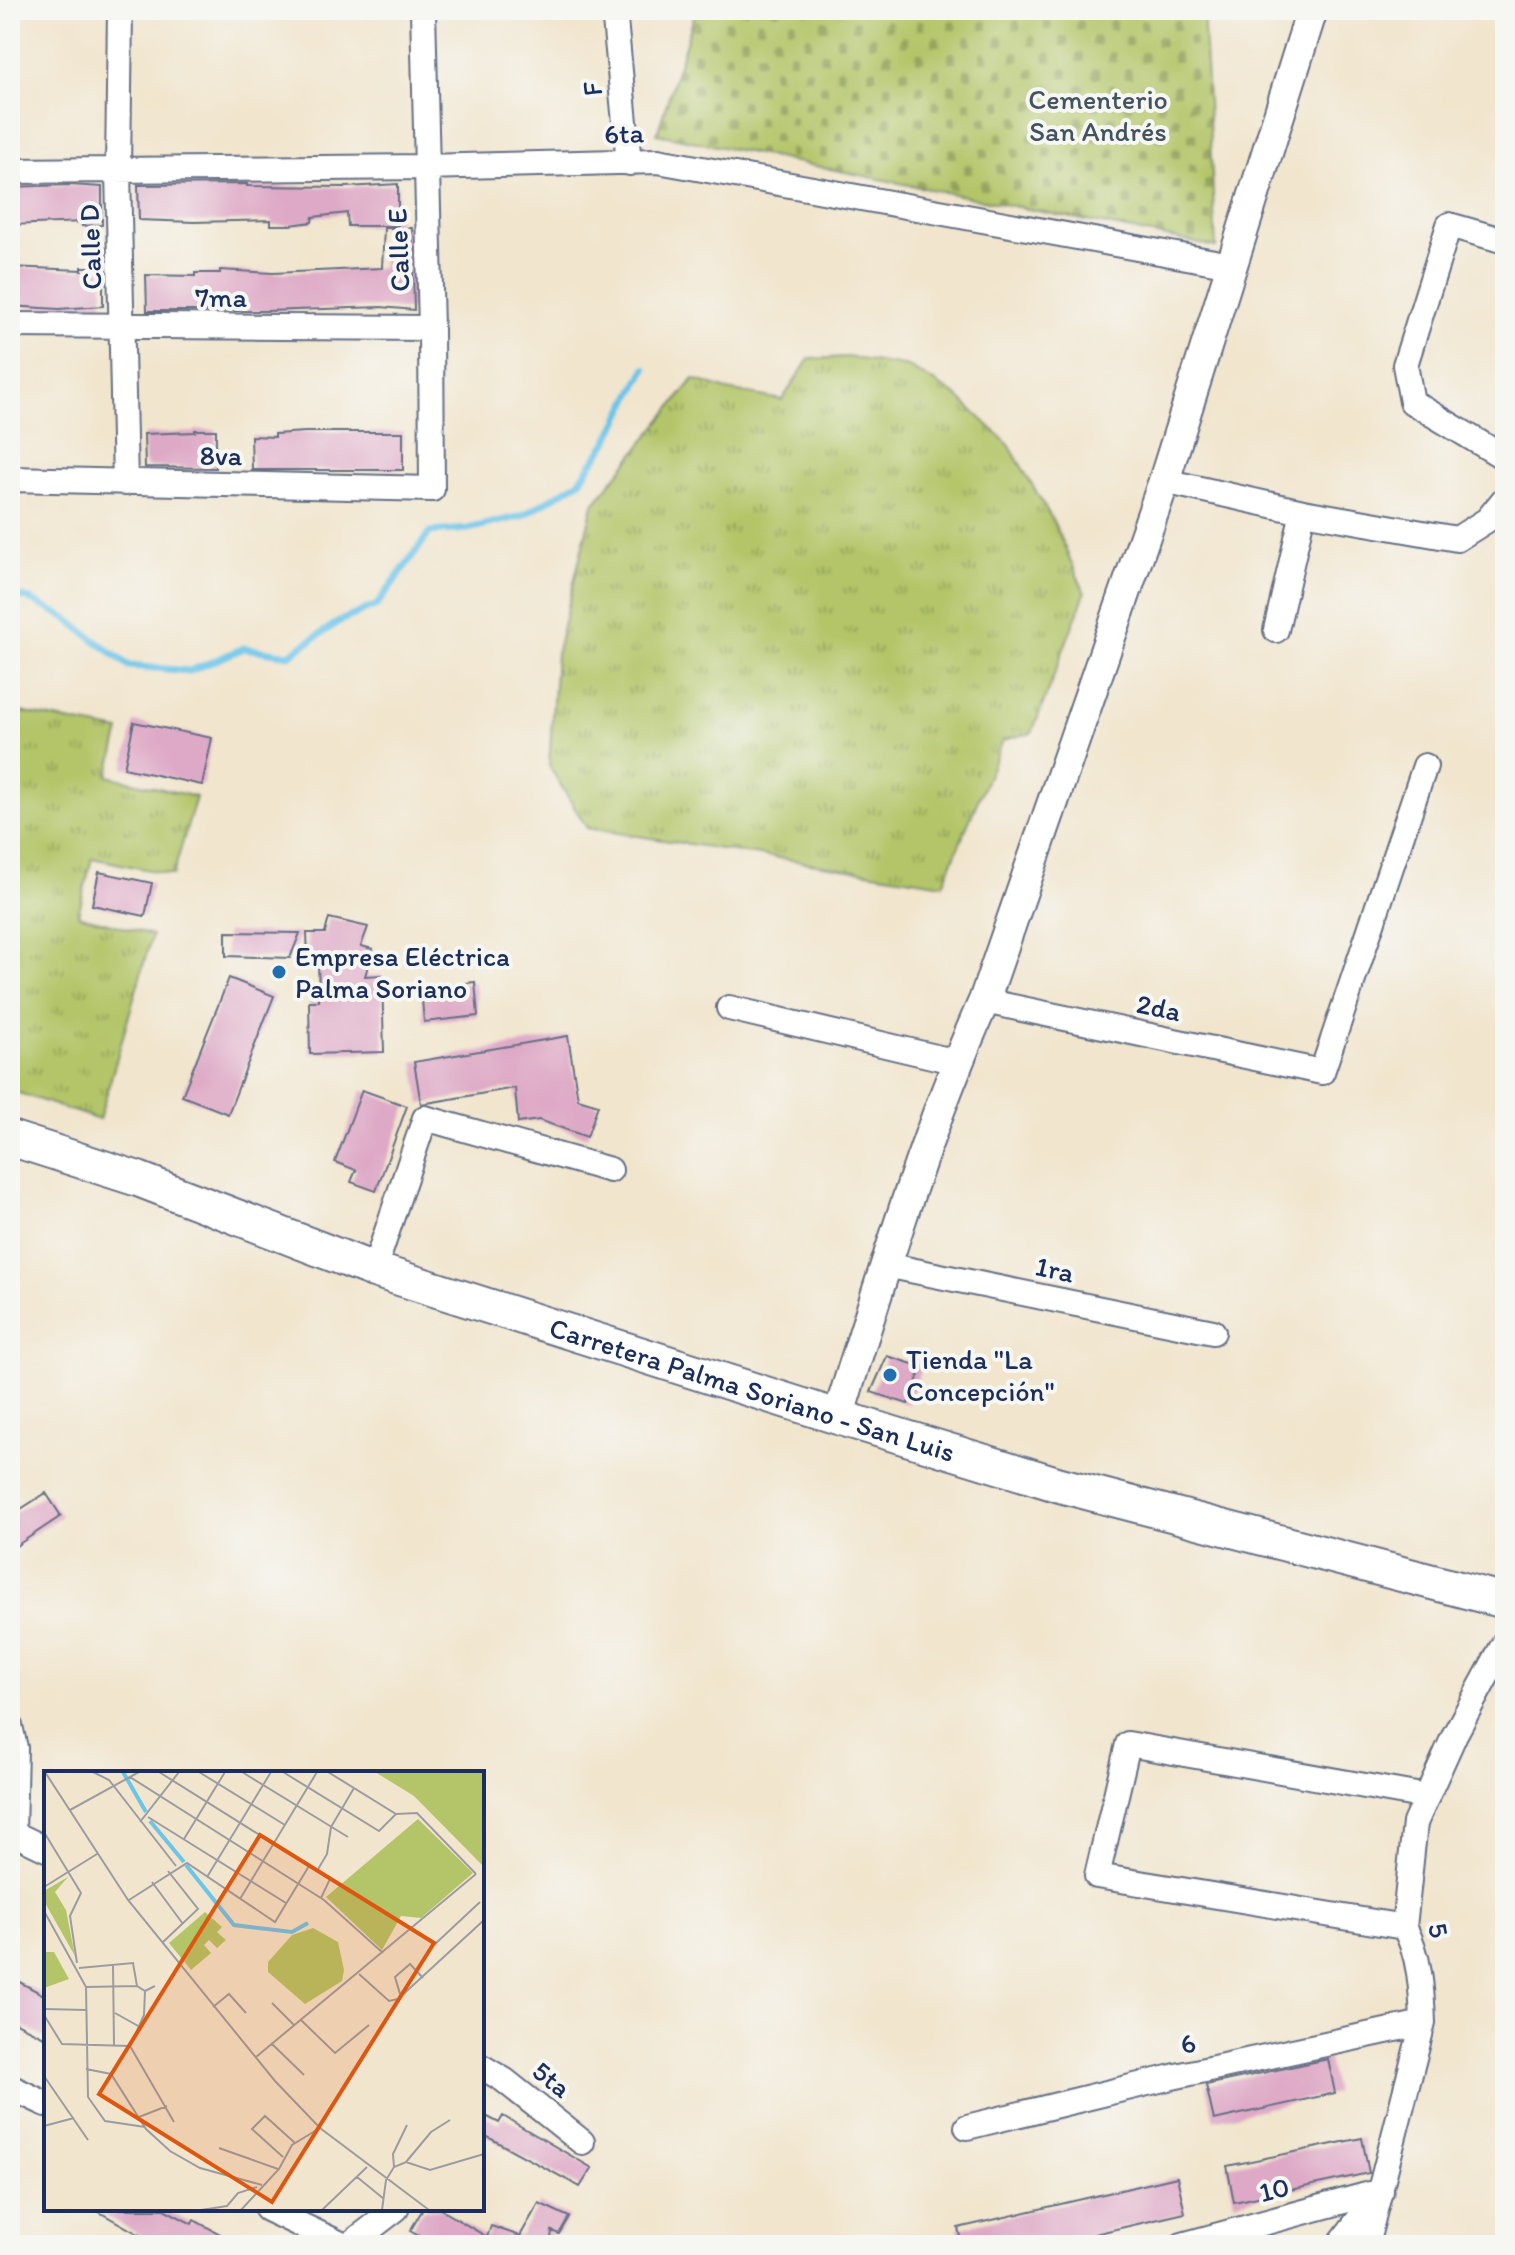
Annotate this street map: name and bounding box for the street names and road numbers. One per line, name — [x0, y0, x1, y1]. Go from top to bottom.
street label: F — [574, 80, 610, 98]
street label: 6ta — [603, 115, 645, 151]
street label: Calle D — [72, 204, 108, 290]
street label: Calle E — [380, 208, 416, 292]
street label: 7ma — [195, 280, 247, 314]
street label: 8va — [199, 438, 243, 472]
street label: 2da — [1134, 986, 1185, 1028]
street label: 1ra — [1033, 1248, 1078, 1290]
street label: Carretera Palma Soriano - San Luis — [545, 1310, 959, 1469]
street label: 5 — [1421, 1919, 1457, 1941]
street label: 6 — [1177, 2025, 1199, 2061]
street label: 5ta — [526, 2053, 578, 2105]
street label: 10 — [1255, 2169, 1293, 2209]

